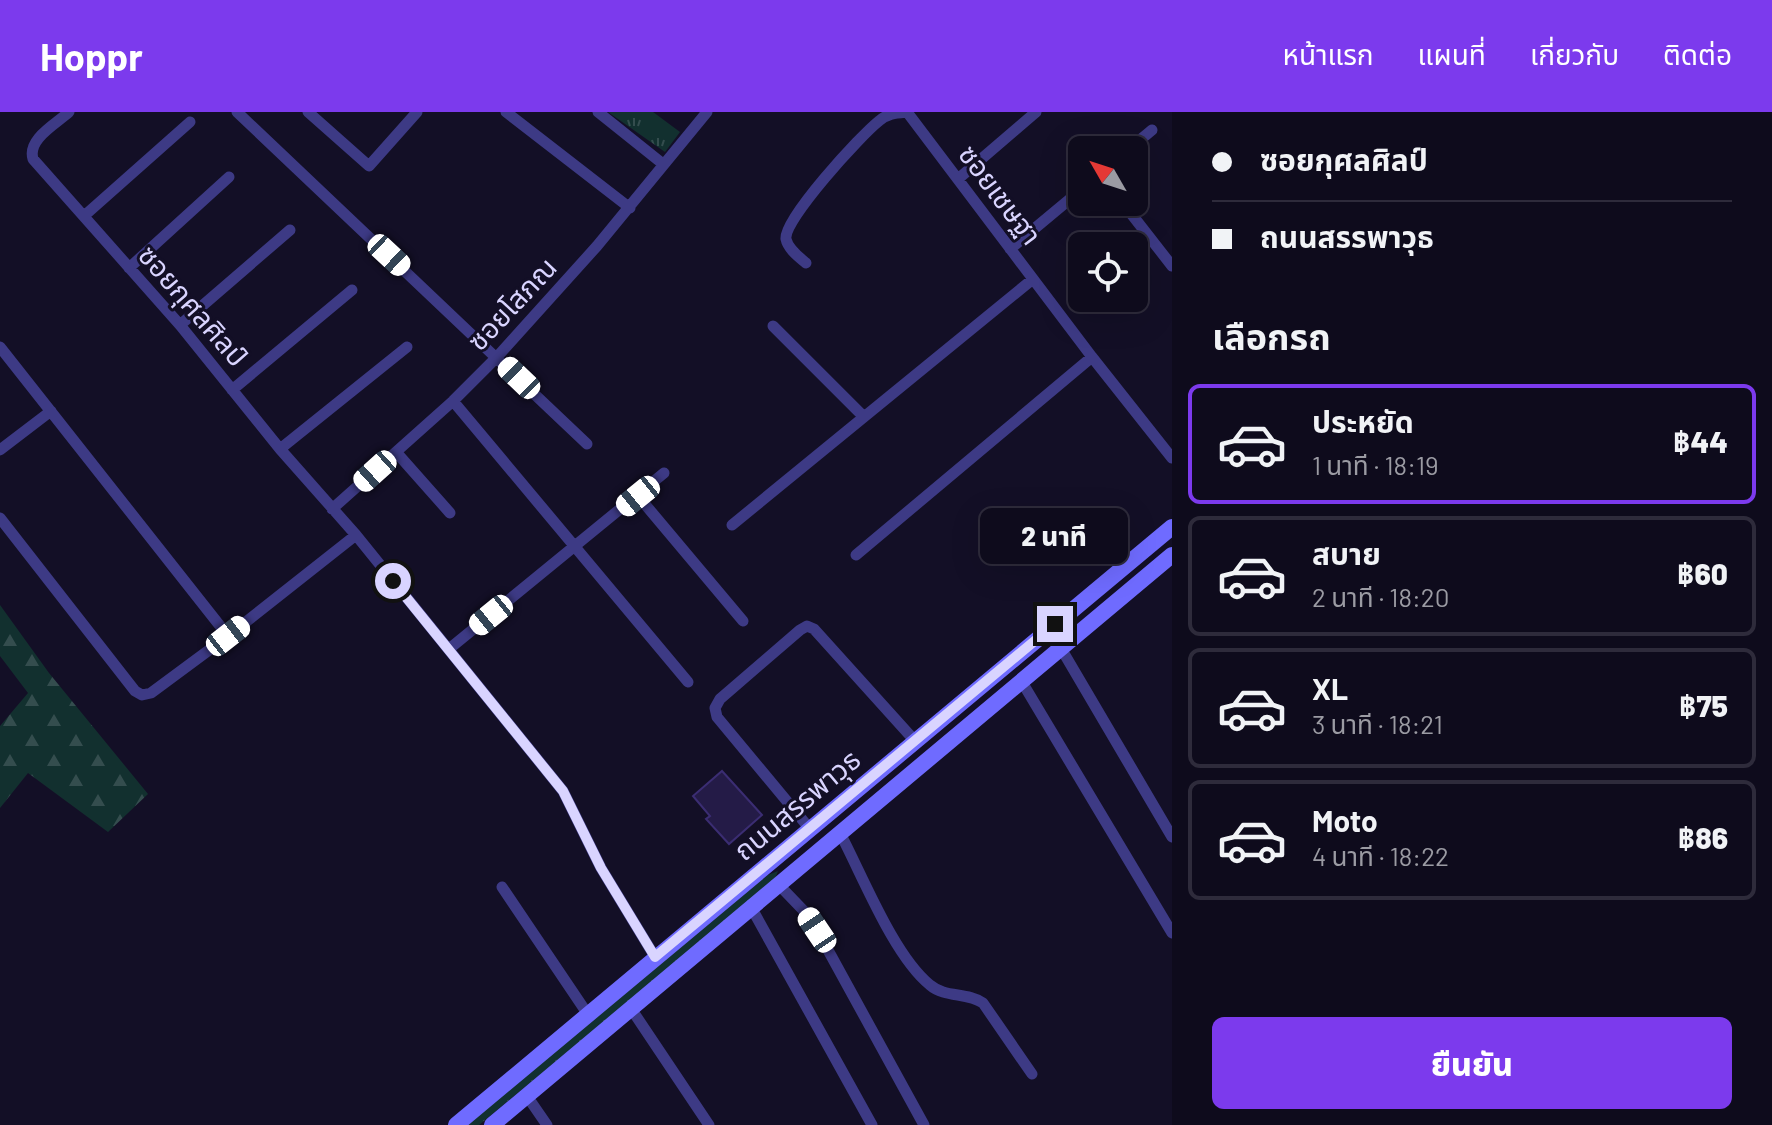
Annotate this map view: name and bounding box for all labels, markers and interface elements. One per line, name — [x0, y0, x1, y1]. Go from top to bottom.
text: Hoppr — [40, 33, 143, 79]
text: หน้าแรก — [1283, 37, 1374, 71]
text: แผนที่ — [1418, 37, 1486, 71]
text: เกี่ยวกับ — [1530, 37, 1619, 71]
text: ติดต่อ — [1663, 37, 1732, 71]
north arrow — [1068, 136, 1148, 216]
map controls — [1068, 136, 1148, 312]
street label: ซอยเชษฐา — [952, 138, 1049, 251]
text: ซอยกุศลศิลป์ — [1260, 141, 1428, 177]
text: ถนนสรรพาวุธ — [1260, 218, 1434, 254]
car — [363, 230, 415, 280]
button: locate — [1068, 232, 1148, 312]
street label: ซอยกุศลศิลป์ — [131, 238, 256, 373]
street label: ซอยโสภณ — [460, 250, 563, 357]
text: เลือกรถ — [1212, 314, 1331, 357]
car — [493, 353, 545, 403]
text: ประหยัด — [1312, 403, 1414, 439]
icon: car — [1216, 408, 1288, 480]
text: ฿44 — [1673, 423, 1728, 459]
car — [349, 446, 401, 496]
text: 1 นาที · 18:19 — [1312, 449, 1439, 480]
car — [612, 472, 664, 520]
callout: 2 นาที — [981, 508, 1129, 564]
text: 2 นาที — [1021, 520, 1087, 551]
text: สบาย — [1312, 535, 1381, 571]
icon: car — [1216, 540, 1288, 612]
text: ฿60 — [1677, 555, 1728, 591]
route start — [375, 563, 411, 599]
text: 2 นาที · 18:20 — [1312, 581, 1449, 612]
car — [465, 591, 517, 639]
route end — [1037, 606, 1073, 642]
car — [202, 612, 254, 660]
text: XL — [1312, 670, 1348, 706]
icon: car — [1216, 672, 1288, 744]
text: ฿75 — [1679, 687, 1728, 723]
text: 3 นาที · 18:21 — [1312, 708, 1443, 739]
street label: ถนนสรรพาวุธ — [726, 742, 867, 868]
text: Moto — [1312, 802, 1378, 838]
icon: car — [1216, 804, 1288, 876]
text: ฿86 — [1678, 819, 1728, 855]
text: 4 นาที · 18:22 — [1312, 840, 1449, 871]
car — [794, 903, 840, 957]
button: ยืนยัน — [1212, 1017, 1732, 1109]

